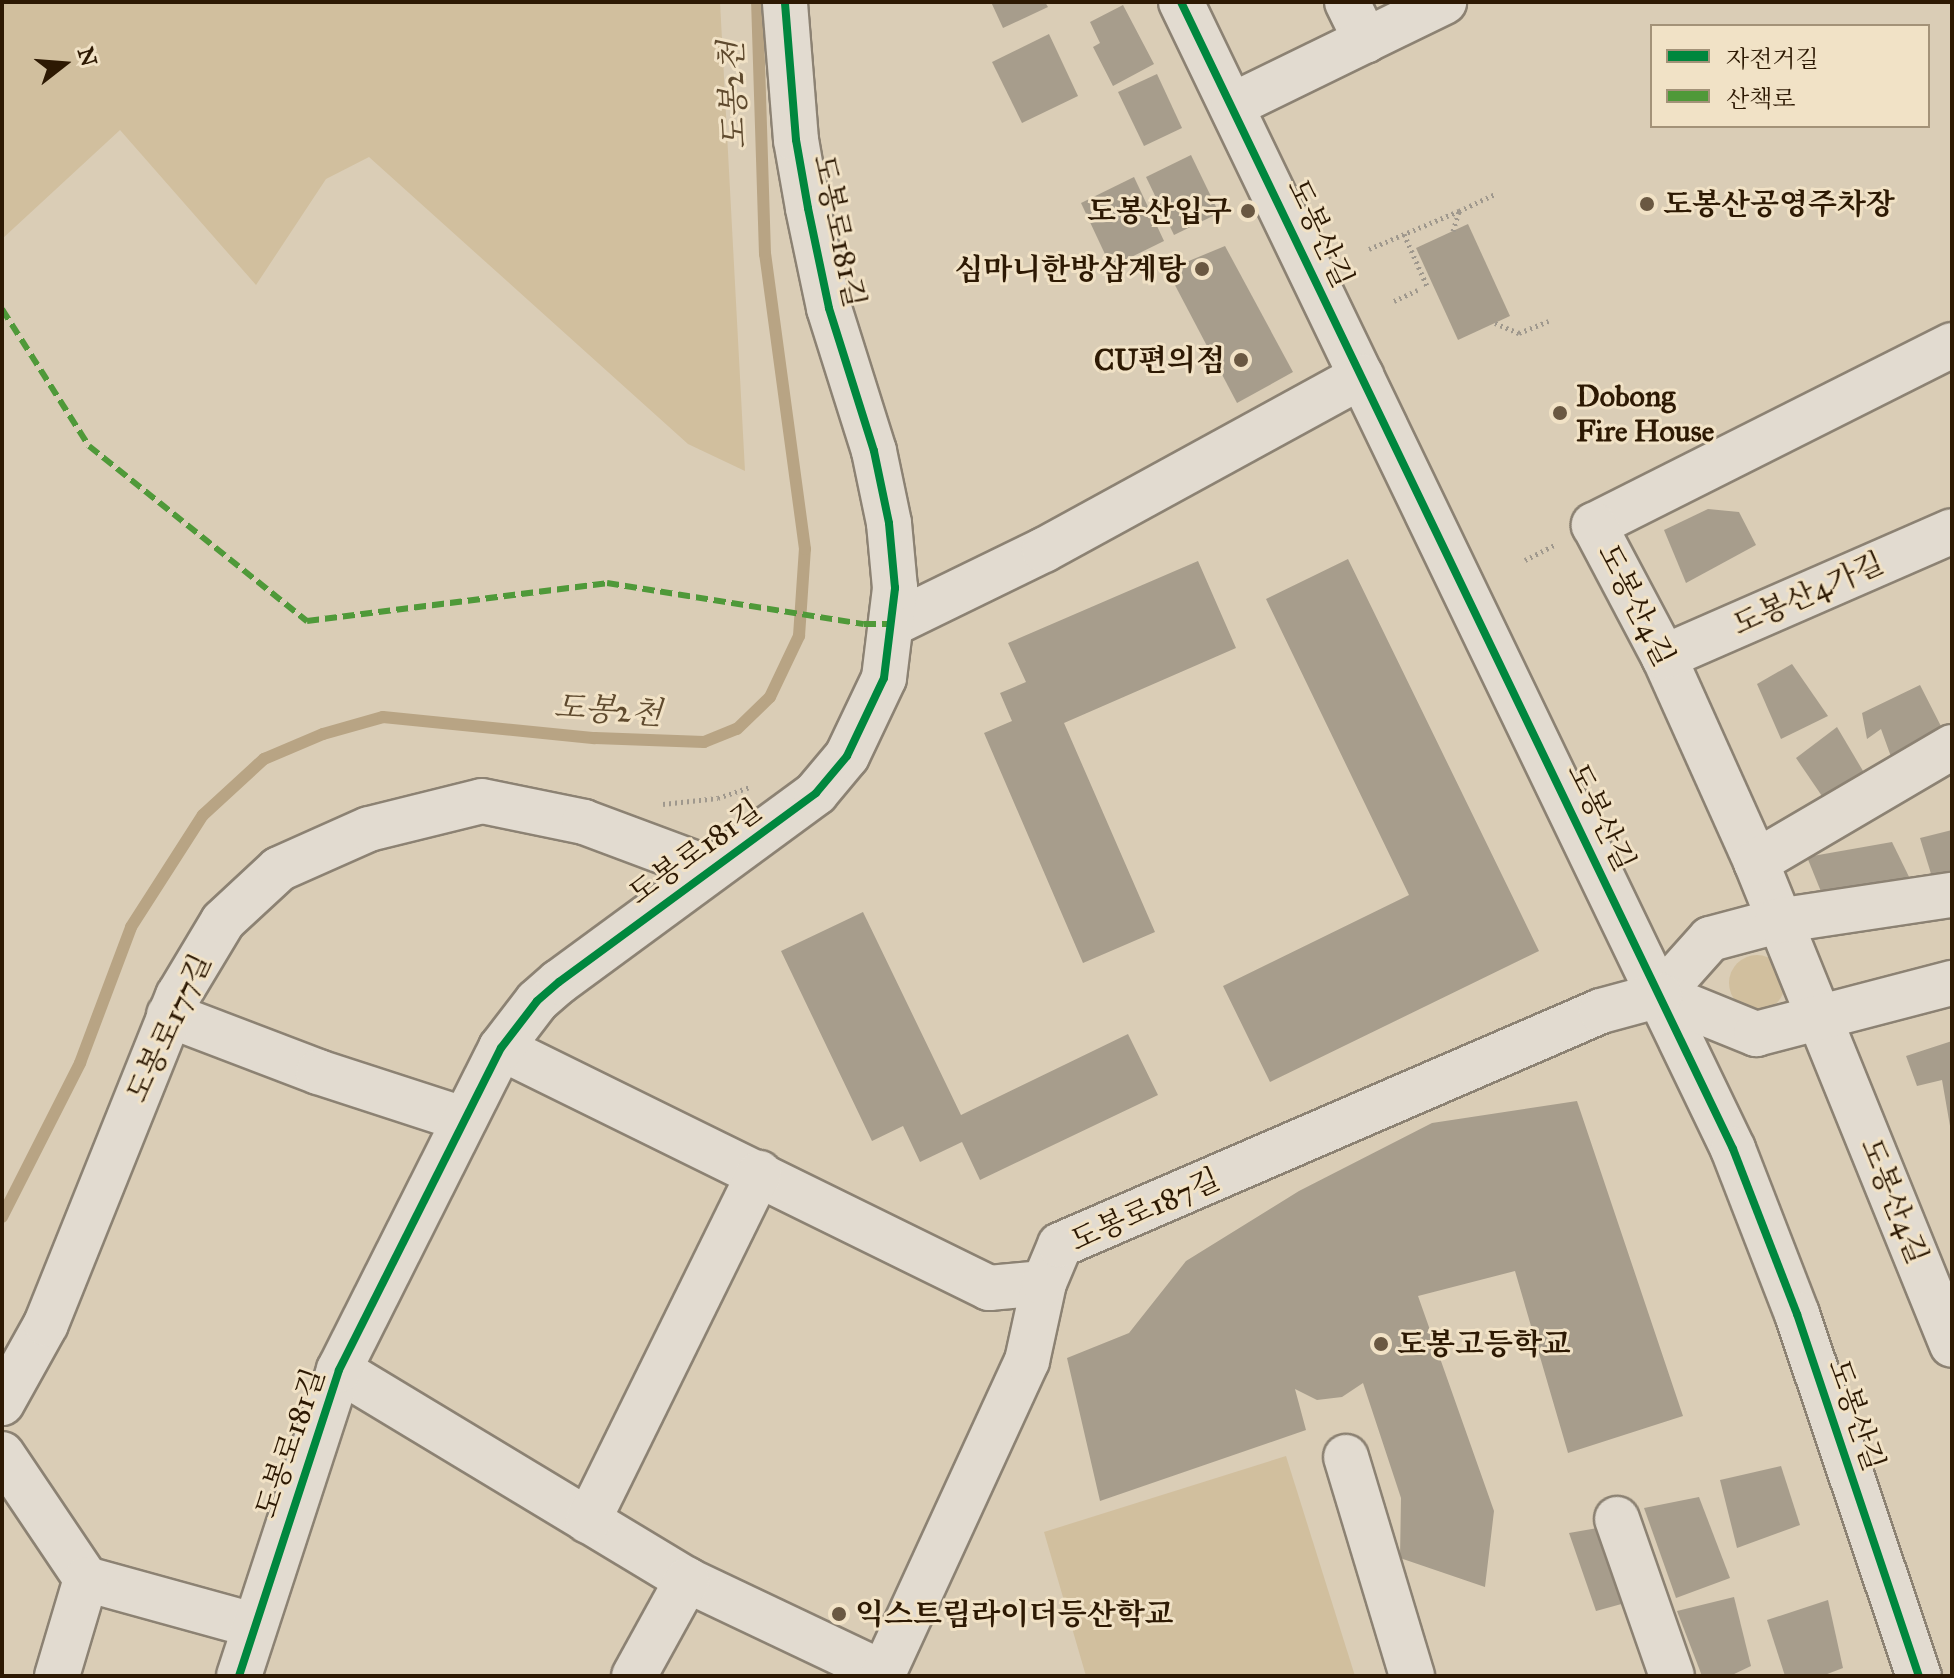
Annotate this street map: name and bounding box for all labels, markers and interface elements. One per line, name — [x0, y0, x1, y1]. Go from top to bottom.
north arrow — [24, 24, 104, 104]
legend — [1650, 24, 1930, 128]
water label: 도봉2천 — [713, 40, 755, 150]
text: N — [72, 44, 103, 70]
text: 자전거길 — [1726, 44, 1819, 74]
text: 산책로 — [1726, 84, 1796, 114]
street label: 도봉로181길 — [805, 151, 873, 311]
street label: 도봉산길 — [1279, 173, 1361, 293]
place label: 도봉산공영주차장 — [1663, 186, 1895, 222]
place label: 도봉산입구 — [1087, 193, 1232, 229]
marker: 도봉산공영주차장 — [1638, 195, 1656, 213]
marker: 도봉산입구 — [1239, 202, 1257, 220]
place label: 심마니한방삼계탕 — [954, 251, 1186, 287]
marker: 심마니한방삼계탕 — [1193, 260, 1211, 278]
place label: CU편의점 — [1094, 342, 1225, 378]
marker: CU편의점 — [1232, 351, 1250, 369]
place label: Dobong Fire House — [1576, 378, 1714, 448]
marker: Dobong Fire House — [1551, 404, 1569, 422]
street label: 도봉산4길 — [1590, 538, 1682, 672]
street label: 도봉산4가길 — [1727, 545, 1889, 643]
water label: 도봉2천 — [553, 688, 663, 734]
street label: 도봉산길 — [1559, 757, 1643, 877]
street label: 도봉로181길 — [621, 792, 769, 912]
street label: 도봉로177길 — [119, 948, 219, 1108]
street label: 도봉산4길 — [1852, 1133, 1936, 1269]
street label: 도봉로187길 — [1065, 1161, 1225, 1259]
place label: 도봉고등학교 — [1397, 1326, 1571, 1362]
marker: 도봉고등학교 — [1372, 1335, 1390, 1353]
street label: 도봉산길 — [1820, 1354, 1892, 1476]
street label: 도봉로181길 — [248, 1364, 332, 1522]
place label: 익스트림라이더등산학교 — [855, 1596, 1174, 1632]
marker: 익스트림라이더등산학교 — [830, 1605, 848, 1623]

